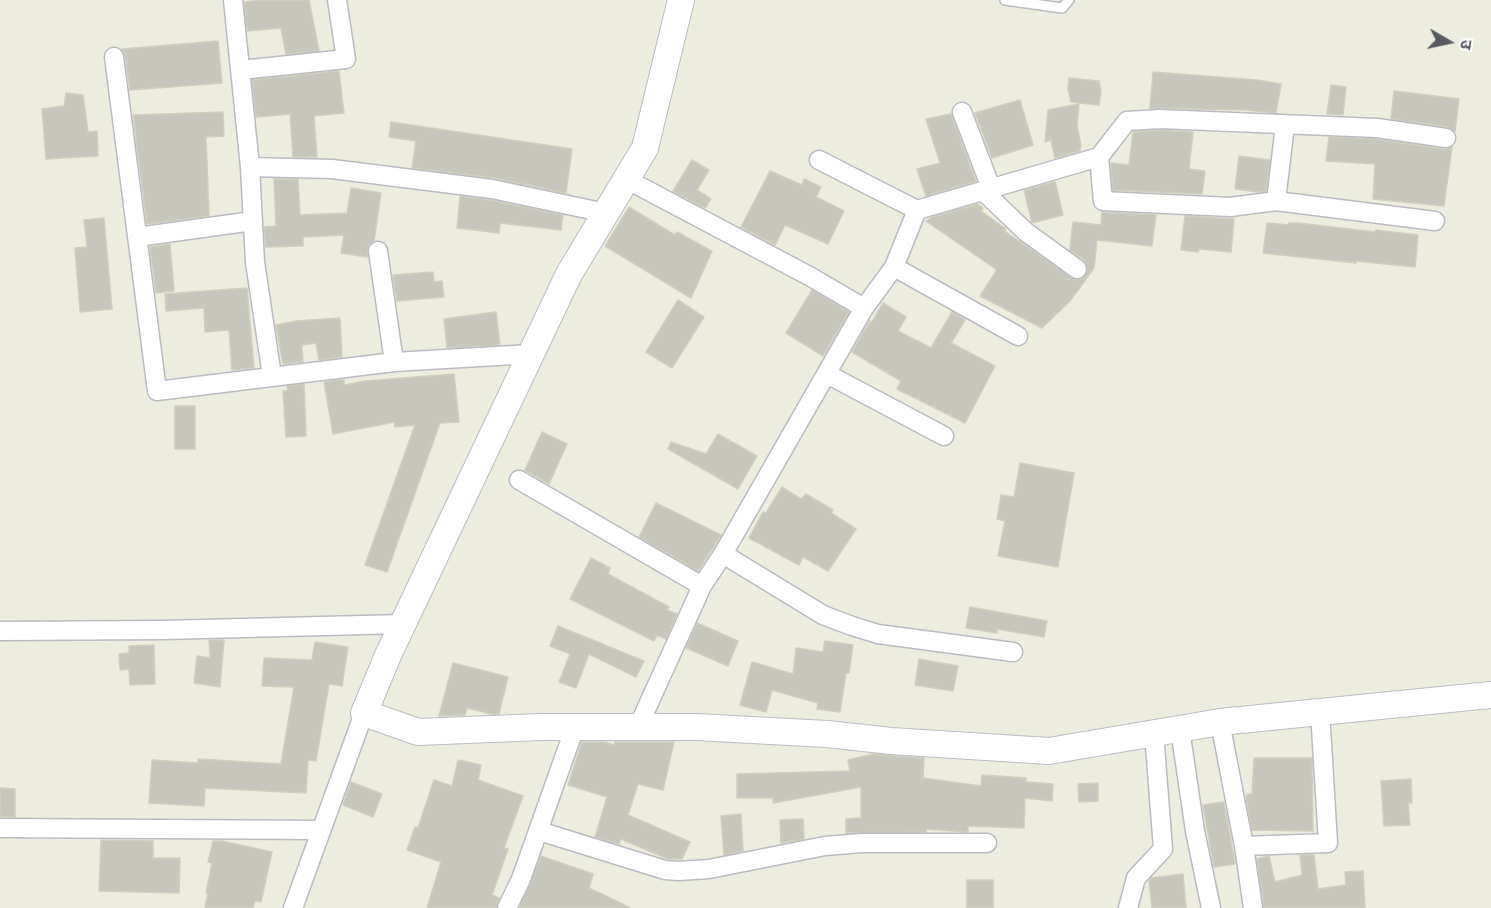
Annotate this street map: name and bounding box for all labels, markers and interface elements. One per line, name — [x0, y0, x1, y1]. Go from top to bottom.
north arrow — [1419, 12, 1479, 72]
text: उ — [1455, 38, 1478, 51]

